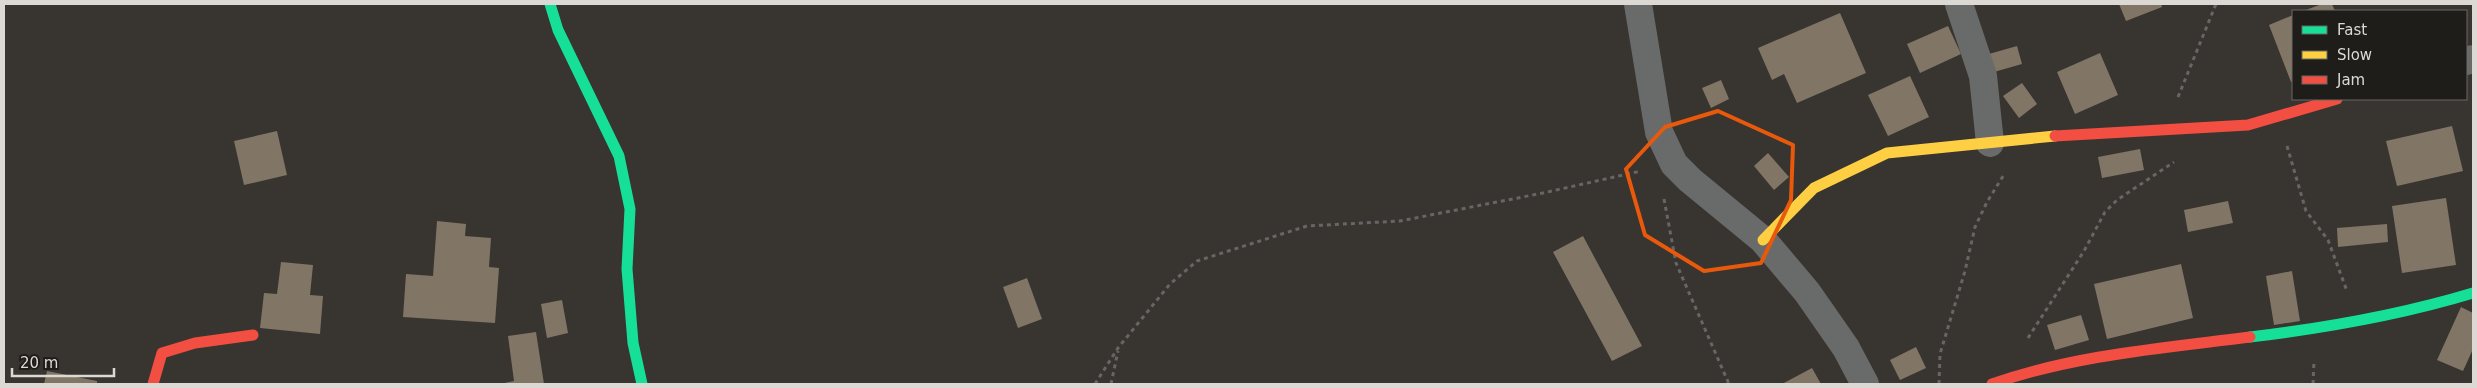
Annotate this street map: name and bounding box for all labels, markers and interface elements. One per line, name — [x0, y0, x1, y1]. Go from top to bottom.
legend — [2292, 10, 2467, 100]
text: Fast — [2337, 21, 2367, 39]
text: Slow — [2337, 46, 2372, 64]
text: Jam — [2336, 71, 2365, 89]
scale bar — [12, 346, 115, 378]
text: 20 m — [20, 354, 58, 372]

